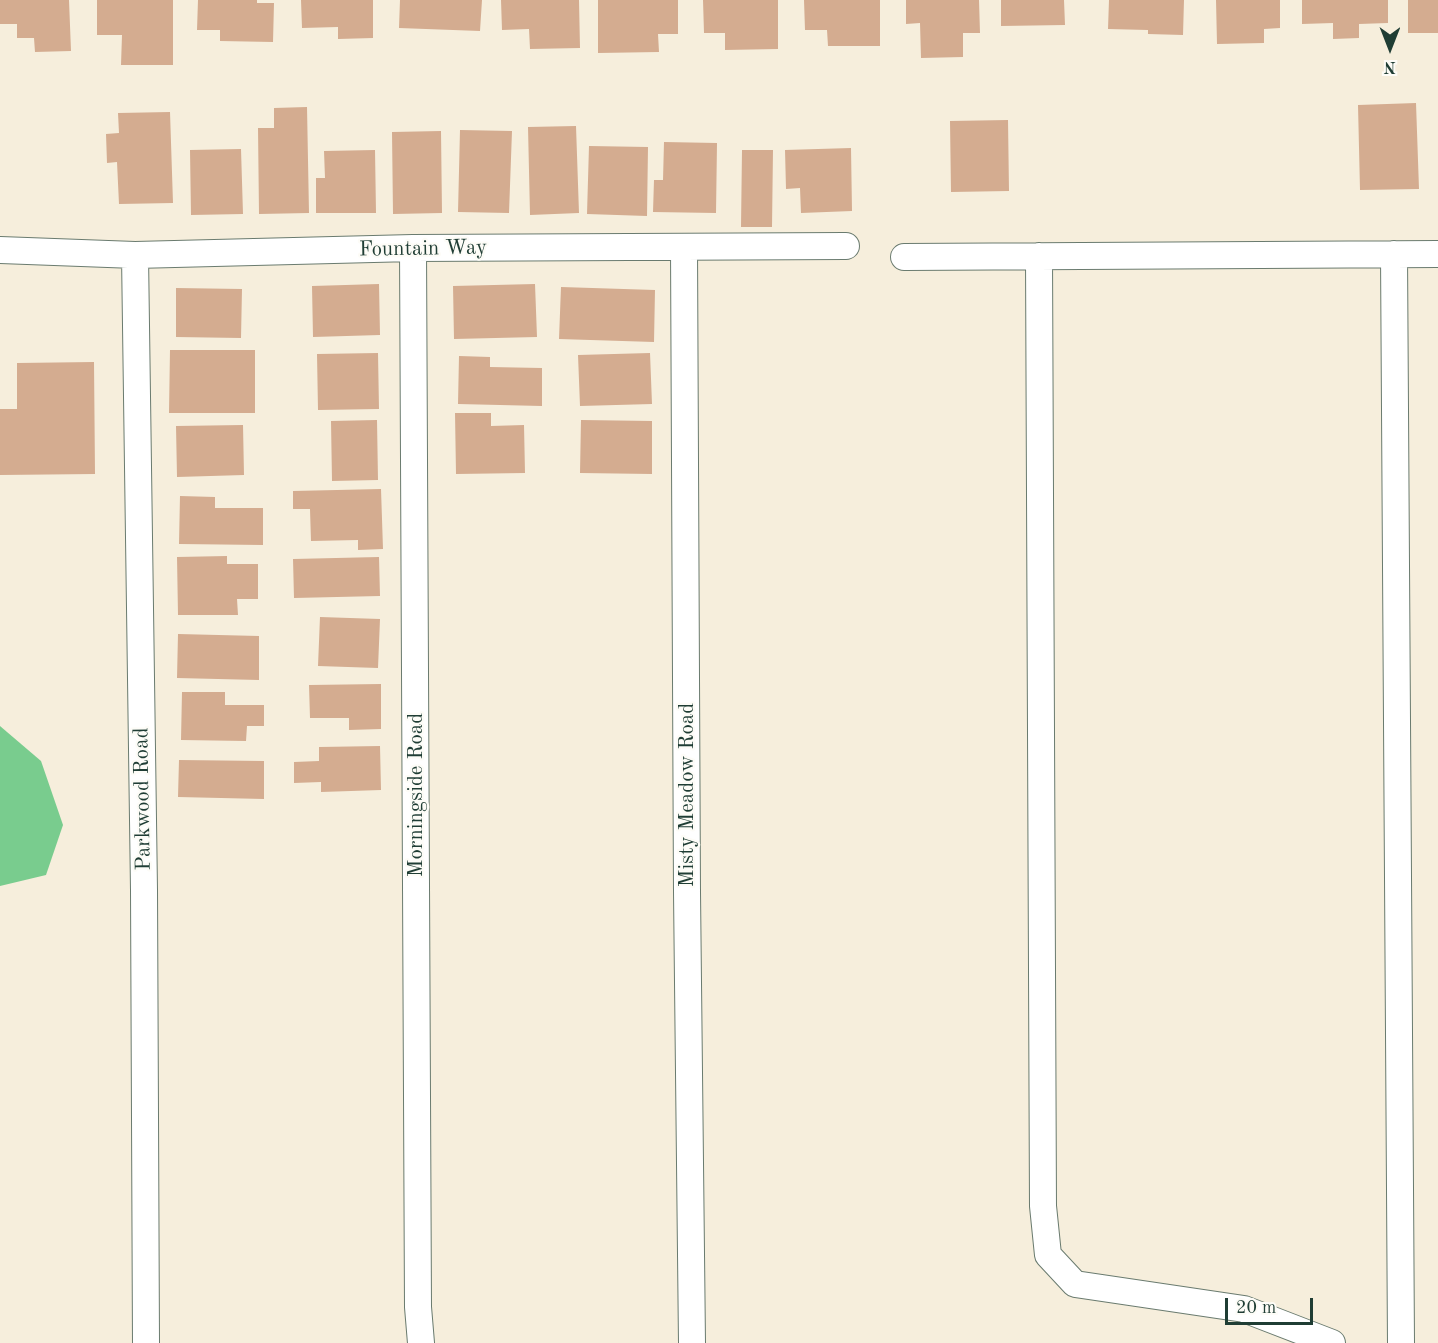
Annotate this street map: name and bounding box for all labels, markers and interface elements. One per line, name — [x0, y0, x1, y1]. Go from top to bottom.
north arrow — [1360, 18, 1420, 78]
text: N — [1384, 58, 1396, 74]
street label: Fountain Way — [359, 235, 487, 263]
street label: Misty Meadow Road — [674, 703, 700, 887]
street label: Morningside Road — [403, 713, 429, 877]
street label: Parkwood Road — [129, 727, 157, 871]
scale bar — [1228, 1286, 1316, 1324]
text: 20 m — [1236, 1299, 1276, 1317]

